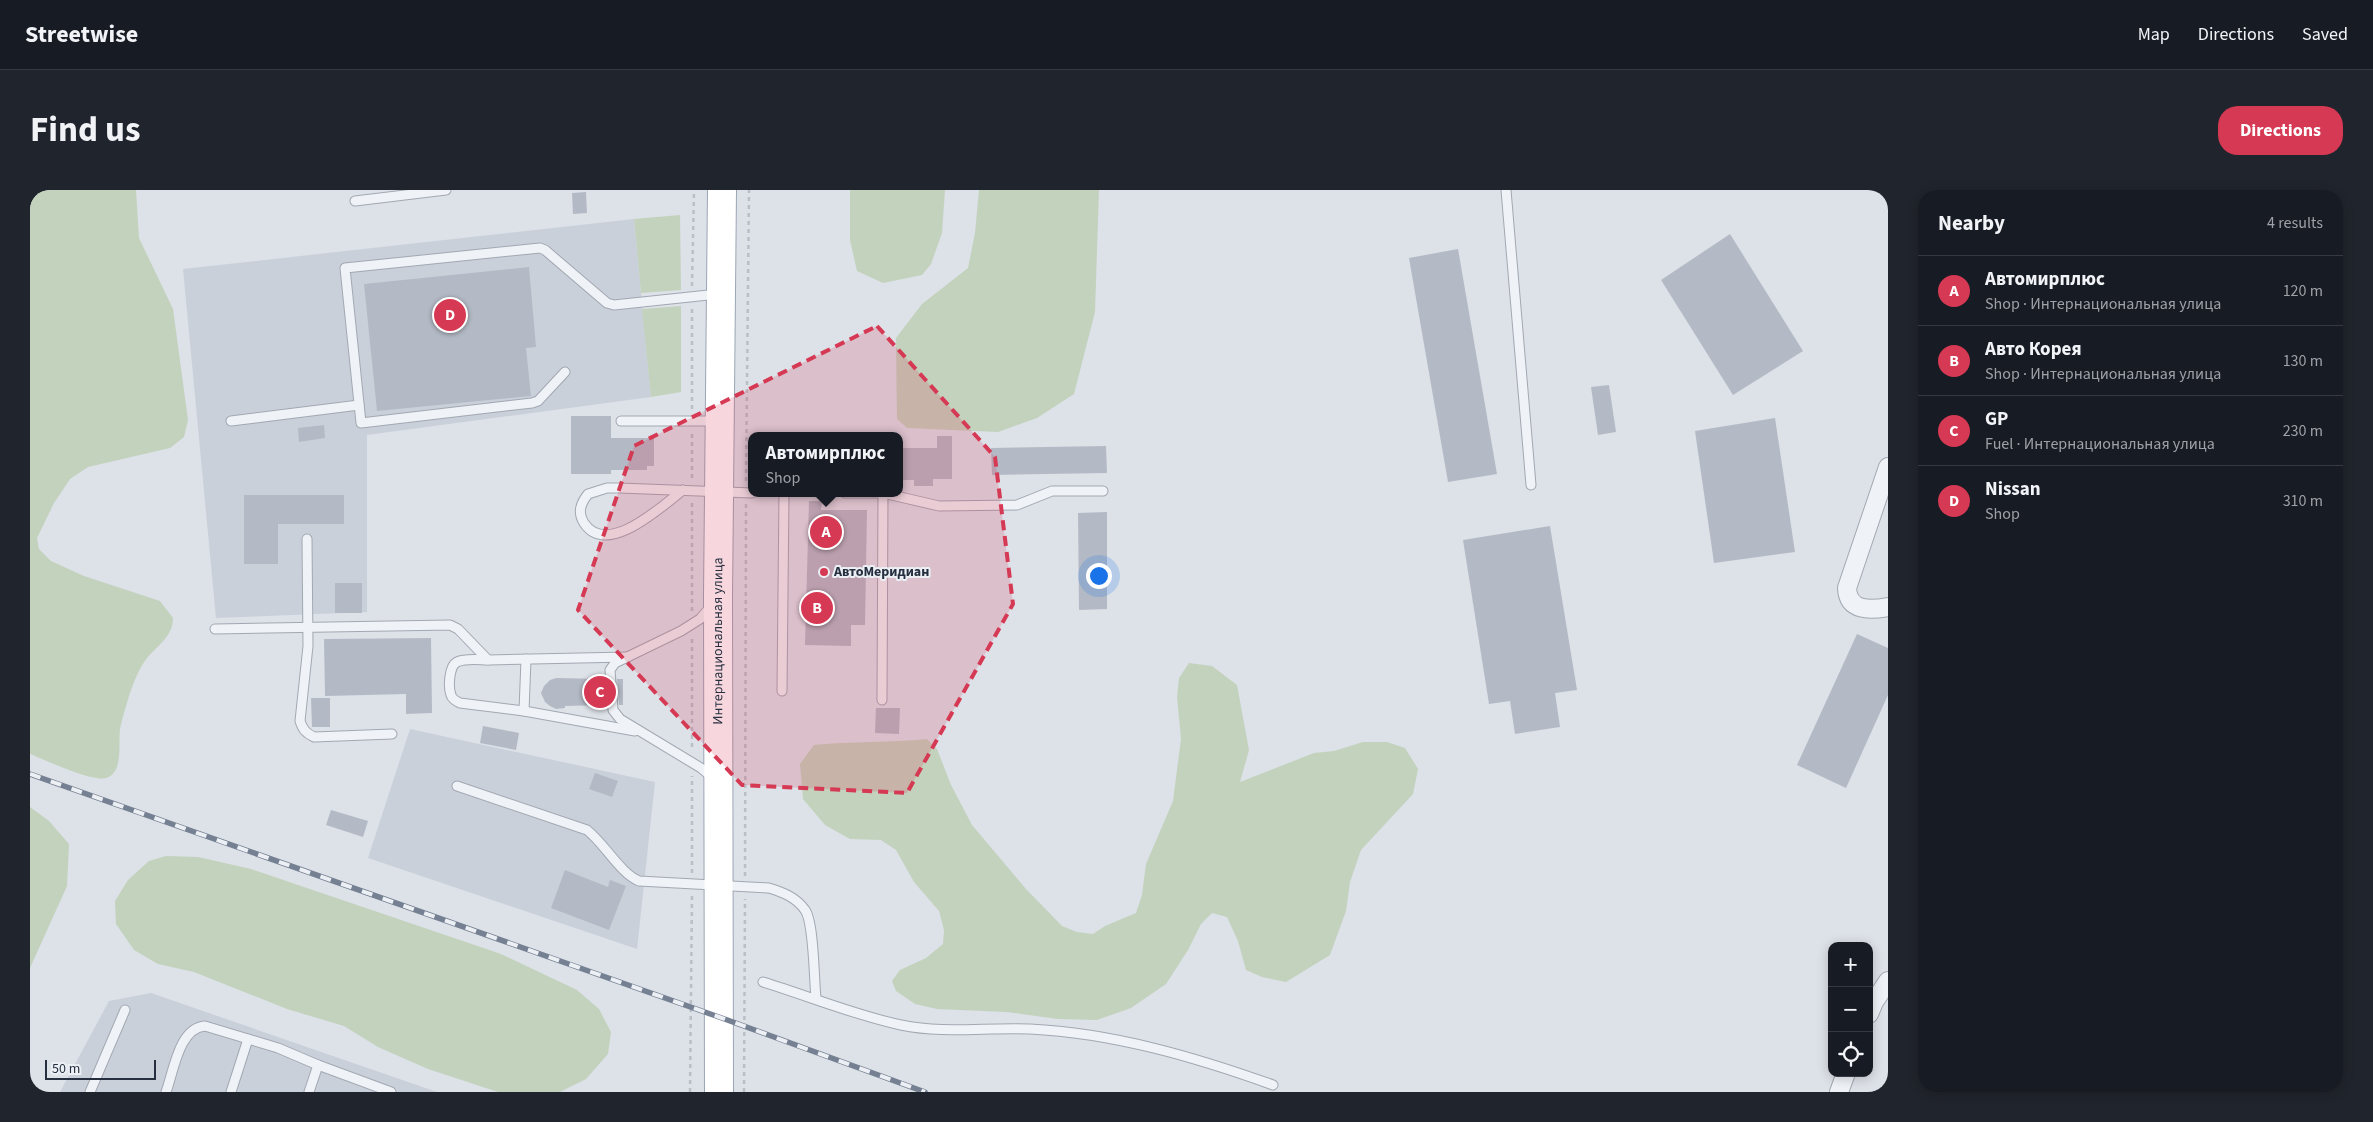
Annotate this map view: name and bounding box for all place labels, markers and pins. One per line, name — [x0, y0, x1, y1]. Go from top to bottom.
pin: D — [434, 296, 466, 334]
pin: A — [810, 513, 842, 551]
place label: АвтоМеридиан — [833, 562, 929, 582]
marker: АвтоМеридиан — [818, 566, 830, 578]
pin: B — [801, 589, 833, 627]
pin: C — [584, 673, 616, 711]

